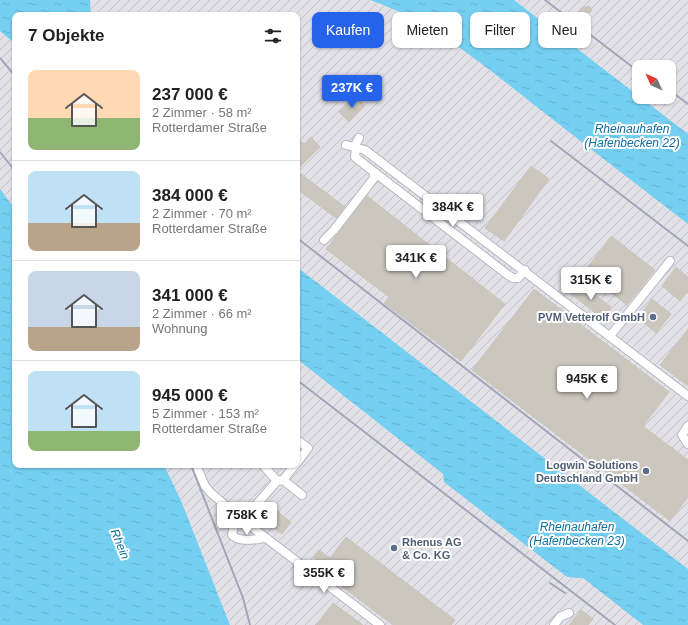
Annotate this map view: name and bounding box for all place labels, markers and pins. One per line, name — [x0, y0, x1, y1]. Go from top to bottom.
pin: 237K € — [319, 75, 385, 109]
pin: 384K € — [420, 194, 486, 228]
pin: 341K € — [383, 245, 449, 279]
pin: 315K € — [558, 267, 624, 301]
place label: PVM Vetterolf GmbH — [538, 311, 645, 323]
marker: PVM Vetterolf GmbH — [648, 312, 658, 322]
pin: 945K € — [554, 366, 620, 400]
place label: Logwin Solutions Deutschland GmbH — [536, 459, 638, 484]
marker: Logwin Solutions Deutschland GmbH — [641, 466, 651, 476]
pin: 758K € — [214, 502, 280, 536]
place label: Rhenus AG & Co. KG — [402, 536, 462, 561]
marker: Rhenus AG & Co. KG — [389, 543, 399, 553]
pin: 355K € — [291, 560, 357, 594]

